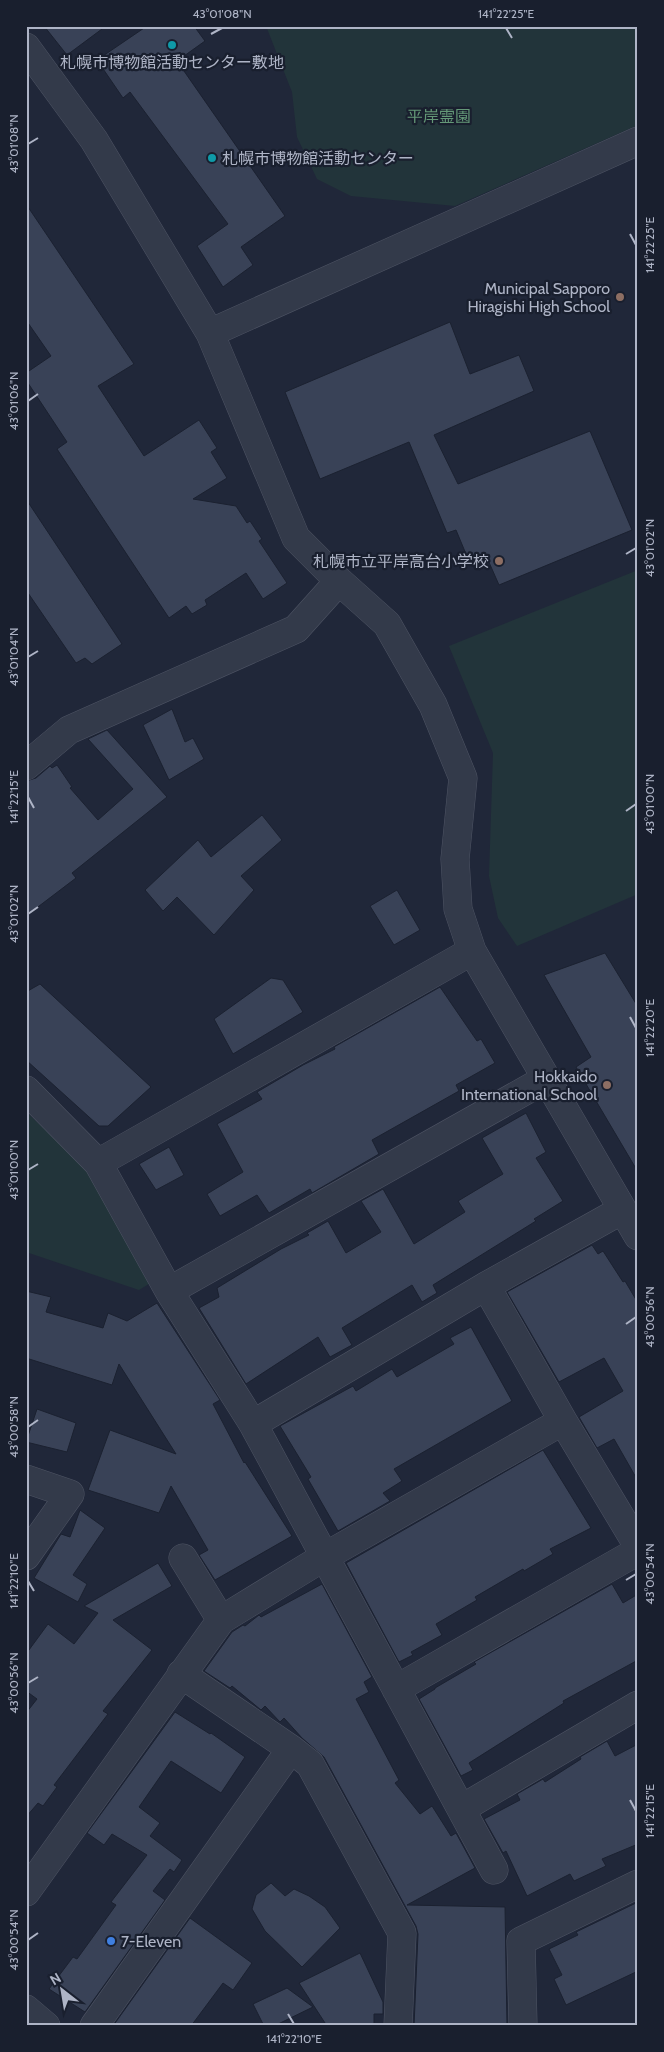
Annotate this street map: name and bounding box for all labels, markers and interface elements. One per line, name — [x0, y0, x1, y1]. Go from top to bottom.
text: 43°01'08"N — [192, 6, 252, 21]
text: 141°22'25"E — [478, 6, 534, 21]
marker: 札幌市博物館活動センター敷地 — [166, 39, 178, 51]
place label: 札幌市博物館活動センター敷地 — [60, 53, 284, 72]
park label: 平岸霊園 — [407, 107, 471, 126]
text: 43°01'08"N — [6, 114, 21, 174]
place label: 札幌市博物館活動センター — [222, 149, 414, 168]
marker: 札幌市博物館活動センター — [206, 152, 218, 164]
text: 141°22'25"E — [642, 217, 657, 273]
place label: Municipal Sapporo Hiragishi High School — [467, 279, 610, 316]
marker: Municipal Sapporo Hiragishi High School — [614, 291, 626, 303]
text: 43°01'06"N — [6, 372, 21, 430]
text: 43°01'02"N — [642, 519, 657, 577]
place label: 札幌市立平岸高台小学校 — [313, 552, 489, 571]
marker: 札幌市立平岸高台小学校 — [493, 555, 505, 567]
text: 43°01'04"N — [6, 628, 21, 686]
text: 141°22'15"E — [6, 770, 21, 824]
text: 43°01'00"N — [642, 774, 657, 834]
text: 43°01'02"N — [6, 885, 21, 943]
text: 141°22'20"E — [642, 999, 657, 1057]
place label: Hokkaido International School — [461, 1067, 597, 1104]
marker: Hokkaido International School — [601, 1079, 613, 1091]
text: 43°01'00"N — [6, 1140, 21, 1200]
text: 43°00'56"N — [642, 1286, 657, 1348]
text: 43°00'58"N — [6, 1396, 21, 1458]
text: 43°00'54"N — [642, 1543, 657, 1605]
text: 141°22'10"E — [6, 1553, 21, 1609]
text: 43°00'56"N — [6, 1652, 21, 1714]
text: 141°22'15"E — [642, 1784, 657, 1838]
text: 43°00'54"N — [6, 1909, 21, 1971]
place label: 7-Eleven — [121, 1932, 181, 1951]
marker: 7-Eleven — [105, 1935, 117, 1947]
north arrow — [38, 1964, 88, 2014]
text: N — [46, 1969, 64, 1989]
text: 141°22'10"E — [266, 2031, 322, 2046]

